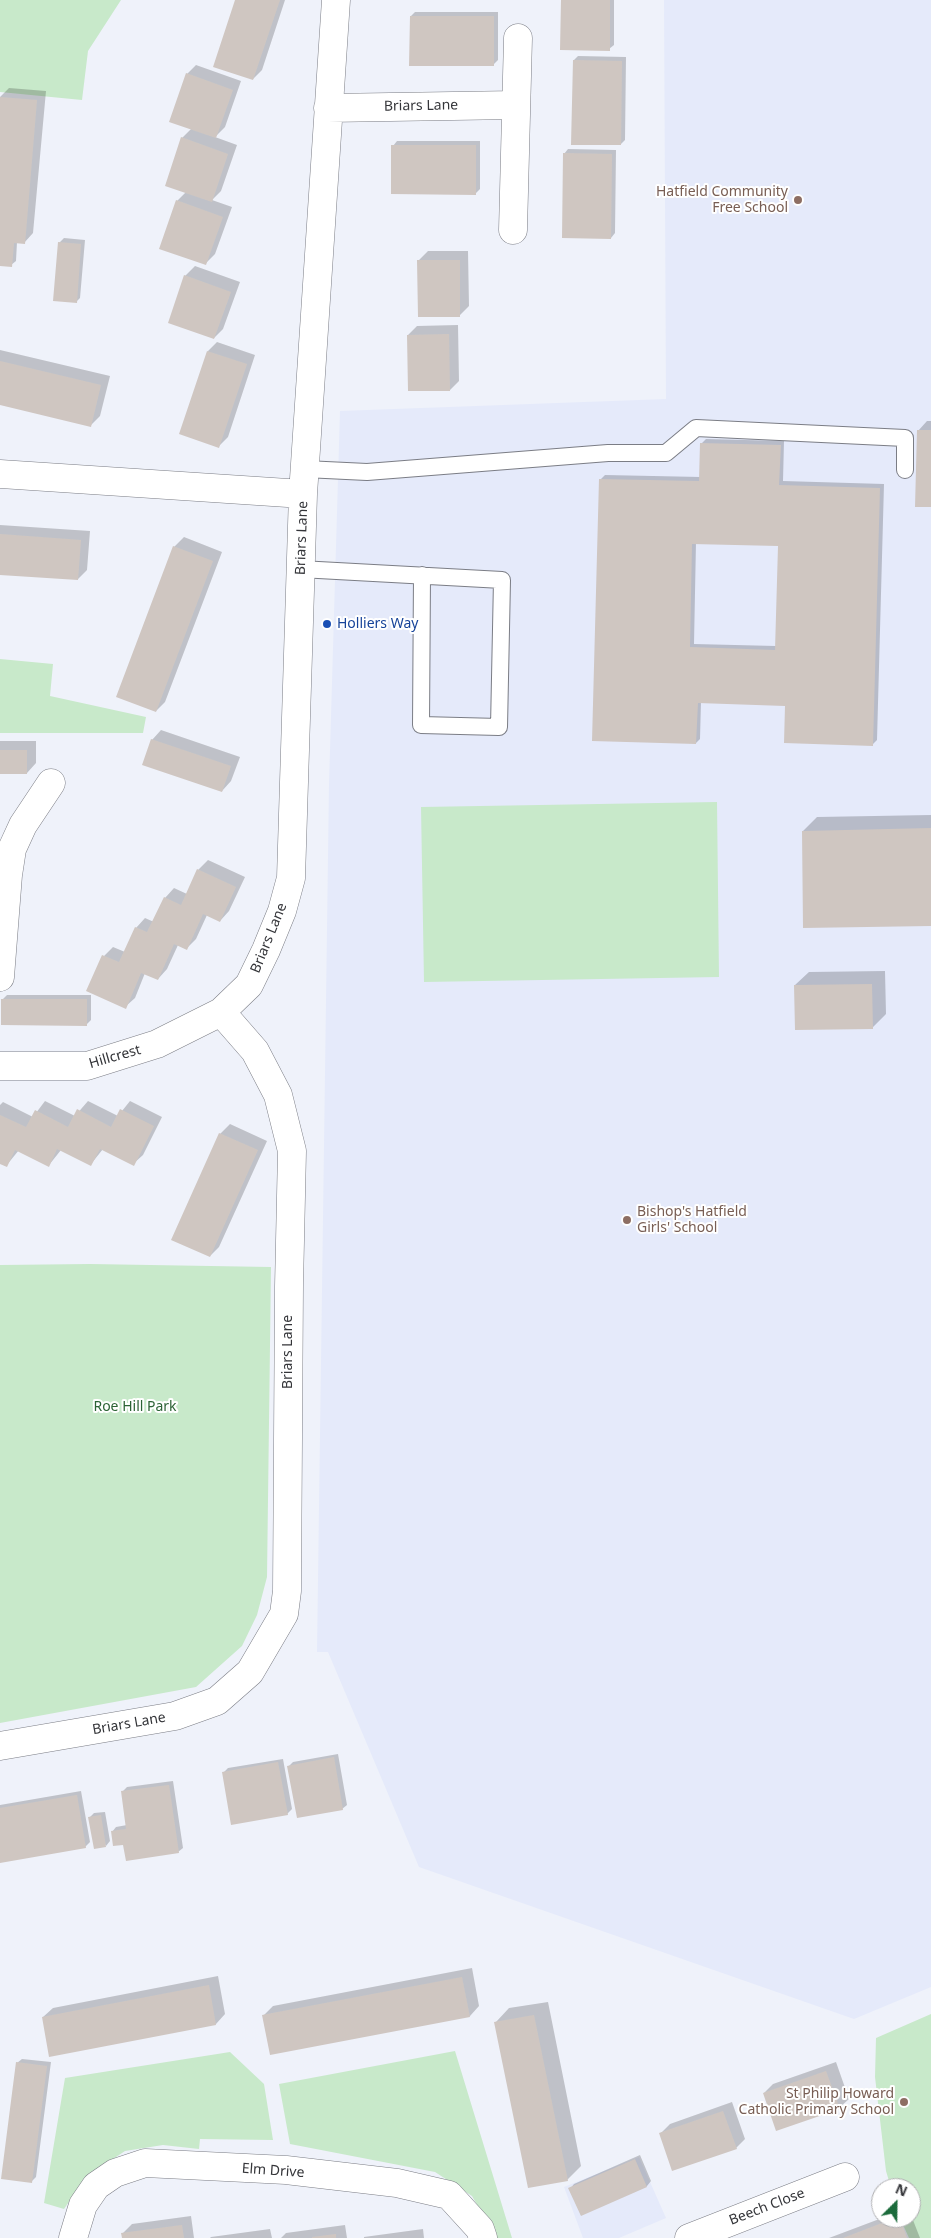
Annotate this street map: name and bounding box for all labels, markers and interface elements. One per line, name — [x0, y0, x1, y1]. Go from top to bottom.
street label: Briars Lane — [384, 97, 458, 115]
place label: Hatfield Community Free School — [656, 184, 788, 216]
marker: Hatfield Community Free School — [792, 194, 804, 206]
street label: Briars Lane — [292, 501, 312, 575]
place label: Holliers Way — [337, 616, 418, 632]
marker: Holliers Way — [321, 618, 333, 630]
street label: Briars Lane — [247, 900, 291, 976]
street label: Hillcrest — [87, 1042, 143, 1072]
place label: Bishop's Hatfield Girls' School — [637, 1204, 747, 1236]
marker: Bishop's Hatfield Girls' School — [621, 1214, 633, 1226]
street label: Briars Lane — [280, 1315, 296, 1389]
park label: Roe Hill Park — [93, 1399, 177, 1415]
street label: Briars Lane — [91, 1709, 167, 1739]
place label: St Philip Howard Catholic Primary School — [739, 2086, 894, 2118]
marker: St Philip Howard Catholic Primary School — [898, 2096, 910, 2108]
street label: Elm Drive — [241, 2160, 305, 2182]
north arrow — [871, 2178, 921, 2228]
text: N — [893, 2179, 911, 2201]
street label: Beech Close — [727, 2185, 807, 2229]

